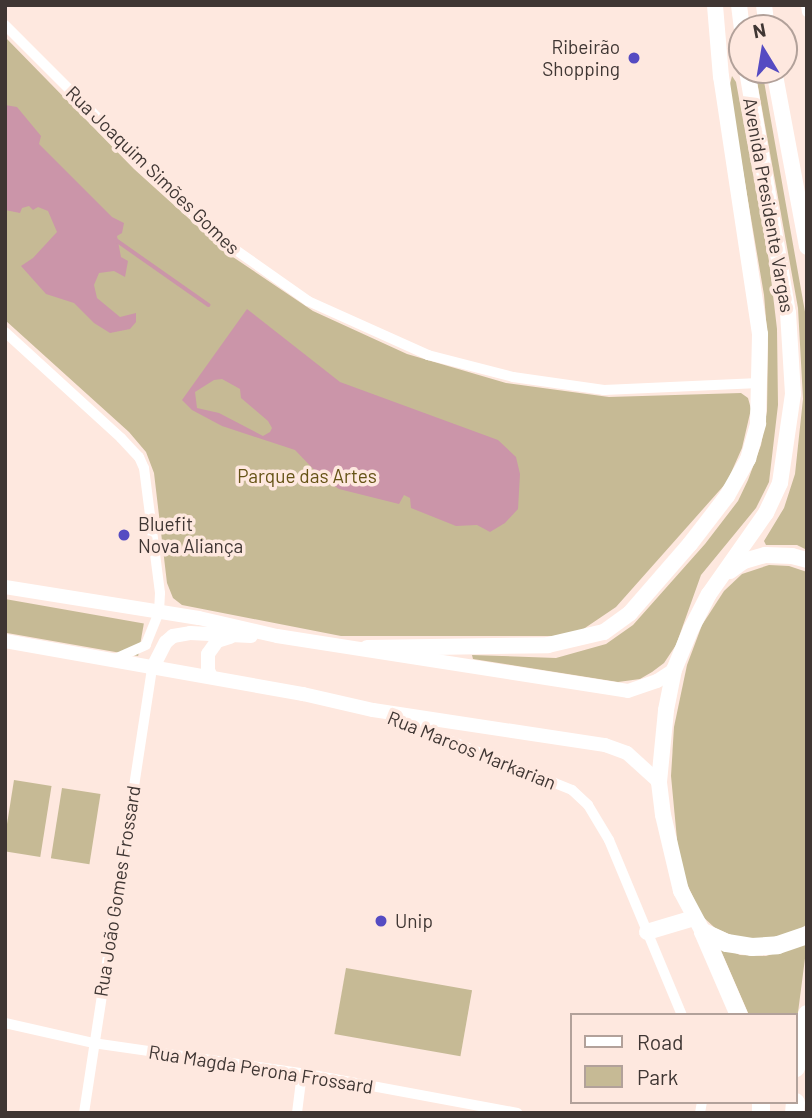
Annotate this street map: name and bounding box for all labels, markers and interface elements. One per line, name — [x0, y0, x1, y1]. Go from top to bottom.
north arrow — [728, 14, 798, 84]
text: N — [751, 17, 768, 42]
place label: Ribeirão Shopping — [542, 36, 620, 80]
marker: Ribeirão Shopping — [626, 50, 642, 66]
street label: Rua Joaquim Simões Gomes — [61, 81, 245, 259]
street label: Avenida Presidente Vargas — [739, 96, 799, 314]
park label: Parque das Artes — [237, 465, 377, 487]
place label: Bluefit Nova Aliança — [138, 513, 243, 557]
marker: Bluefit Nova Aliança — [116, 527, 132, 543]
street label: Rua Marcos Markarian — [385, 706, 559, 794]
street label: Rua João Gomes Frossard — [89, 784, 145, 998]
place label: Unip — [395, 910, 433, 932]
marker: Unip — [373, 913, 389, 929]
legend — [570, 1013, 798, 1104]
text: Road — [637, 1029, 683, 1054]
street label: Rua Magda Perona Frossard — [147, 1040, 375, 1098]
text: Park — [637, 1064, 678, 1089]

